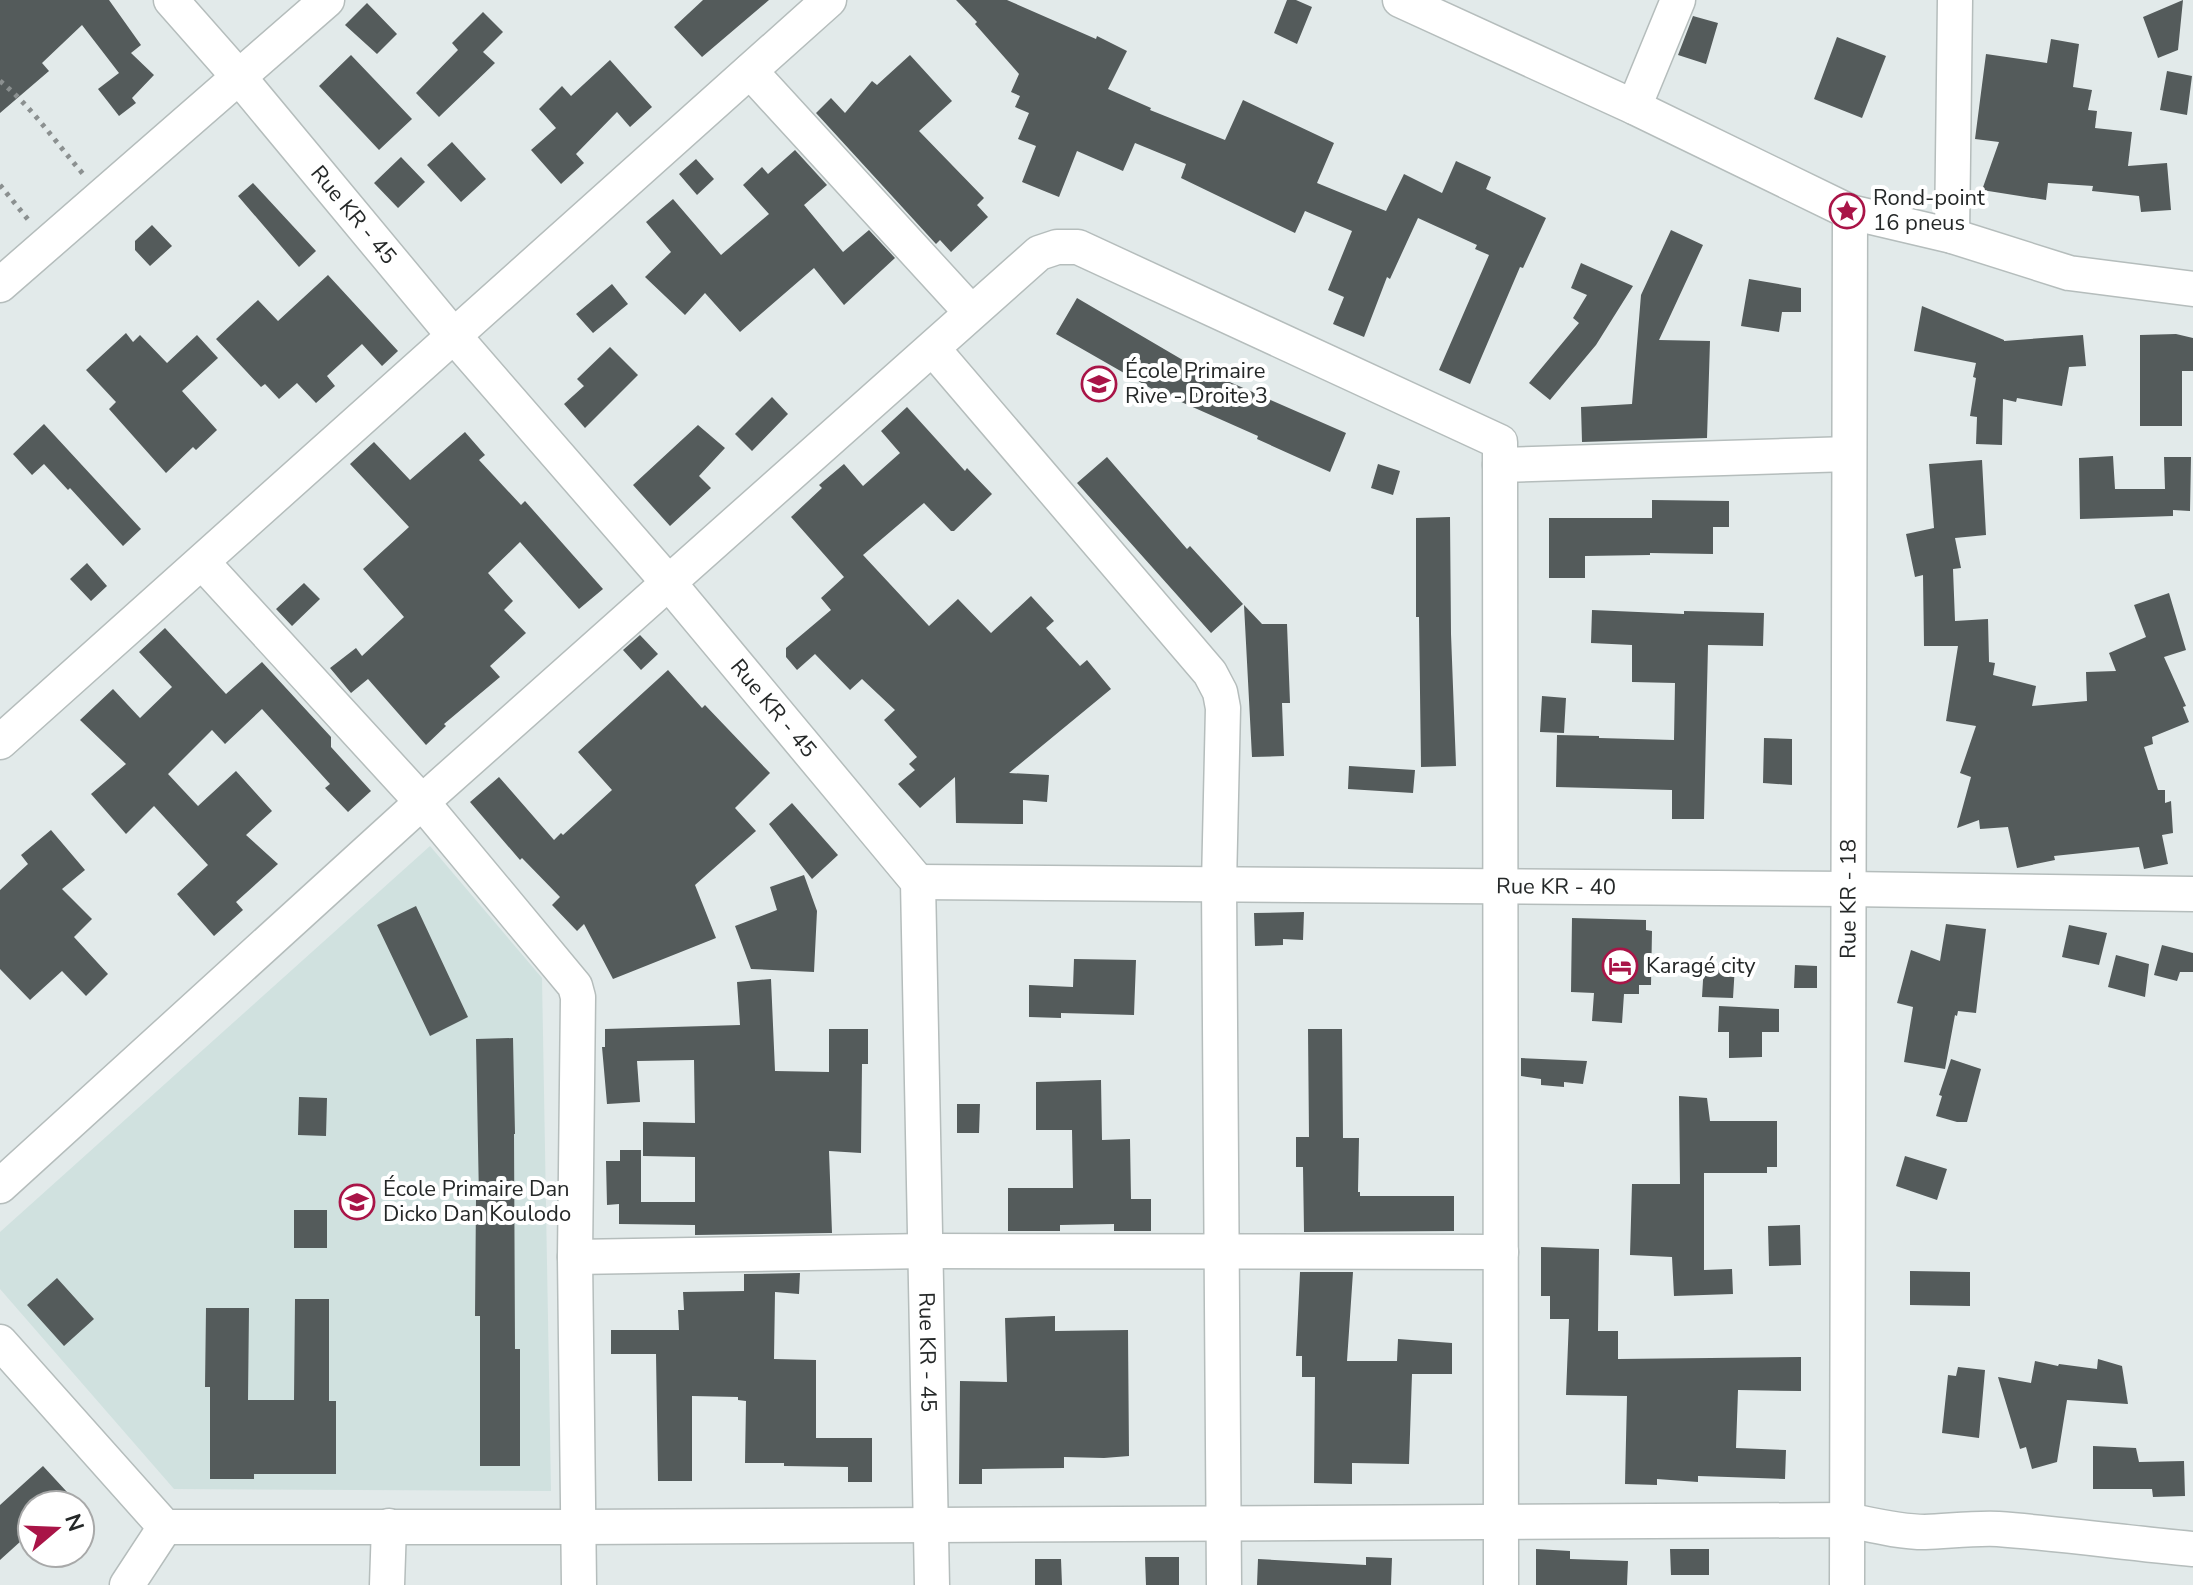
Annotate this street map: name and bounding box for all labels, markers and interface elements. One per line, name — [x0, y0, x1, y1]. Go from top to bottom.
street label: Rue KR - 45 — [304, 159, 403, 271]
place label: Rond-point 16 pneus — [1873, 183, 1985, 238]
place icon: Rond-point 16 pneus — [1828, 192, 1866, 230]
place label: École Primaire Rive - Droite 3 — [1125, 356, 1268, 411]
school or university icon: École Primaire Rive - Droite 3 — [1080, 365, 1118, 403]
street label: Rue KR - 45 — [723, 653, 823, 764]
street label: Rue KR - 18 — [1833, 839, 1864, 959]
street label: Rue KR - 40 — [1496, 871, 1616, 902]
hotel icon: Karagé city — [1601, 947, 1639, 985]
place label: Karagé city — [1646, 951, 1756, 981]
place label: École Primaire Dan Dicko Dan Koulodo — [383, 1174, 571, 1229]
school or university icon: École Primaire Dan Dicko Dan Koulodo — [338, 1183, 376, 1221]
street label: Rue KR - 45 — [911, 1292, 944, 1412]
north arrow — [16, 1489, 96, 1569]
text: N — [57, 1510, 91, 1535]

